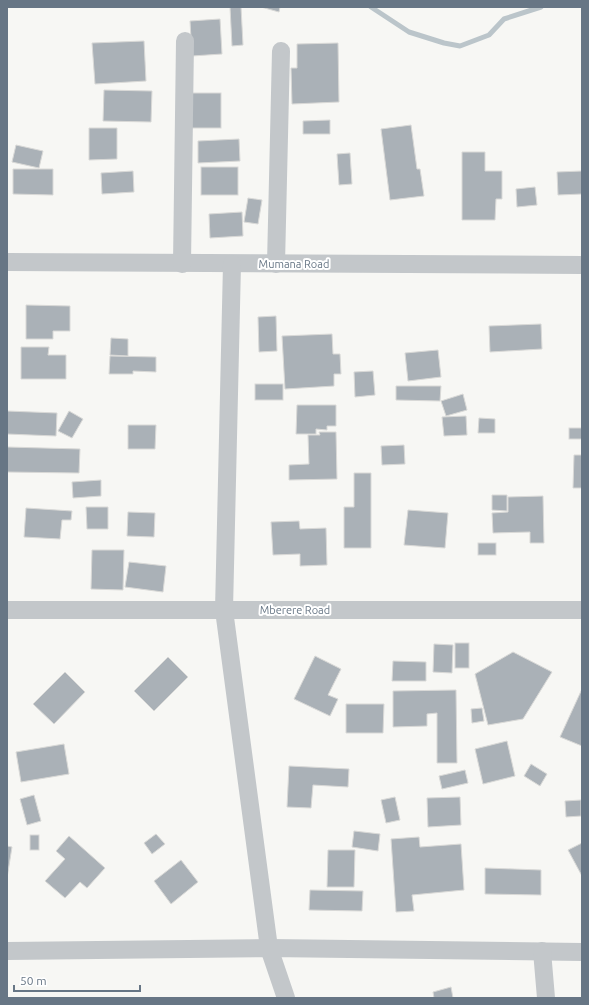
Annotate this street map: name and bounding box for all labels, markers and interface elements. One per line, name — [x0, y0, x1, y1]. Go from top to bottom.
street label: Mumana Road — [259, 258, 329, 270]
street label: Mberere Road — [260, 604, 330, 616]
scale bar — [14, 967, 140, 993]
text: 50 m — [20, 974, 47, 987]

